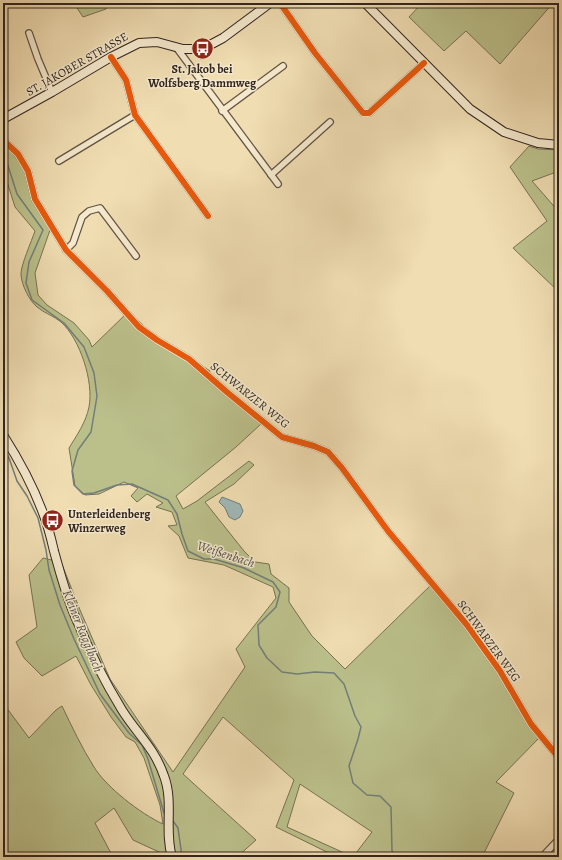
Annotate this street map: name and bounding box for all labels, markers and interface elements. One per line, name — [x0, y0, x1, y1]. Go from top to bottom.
street label: ST. JAKOBER STRASSE — [23, 28, 131, 100]
bus stop icon: St. Jakob bei Wolfsberg Dammweg — [189, 35, 215, 61]
place label: St. Jakob bei Wolfsberg Dammweg — [147, 61, 257, 91]
street label: SCHWARZER WEG — [207, 358, 293, 432]
place label: Unterleidenberg Winzerweg — [67, 506, 151, 536]
bus stop icon: Unterleidenberg Winzerweg — [39, 508, 65, 534]
water label: Weißenbach — [195, 537, 257, 571]
water label: Kleiner Ragglbach — [59, 587, 107, 675]
street label: SCHWARZER WEG — [454, 597, 524, 685]

